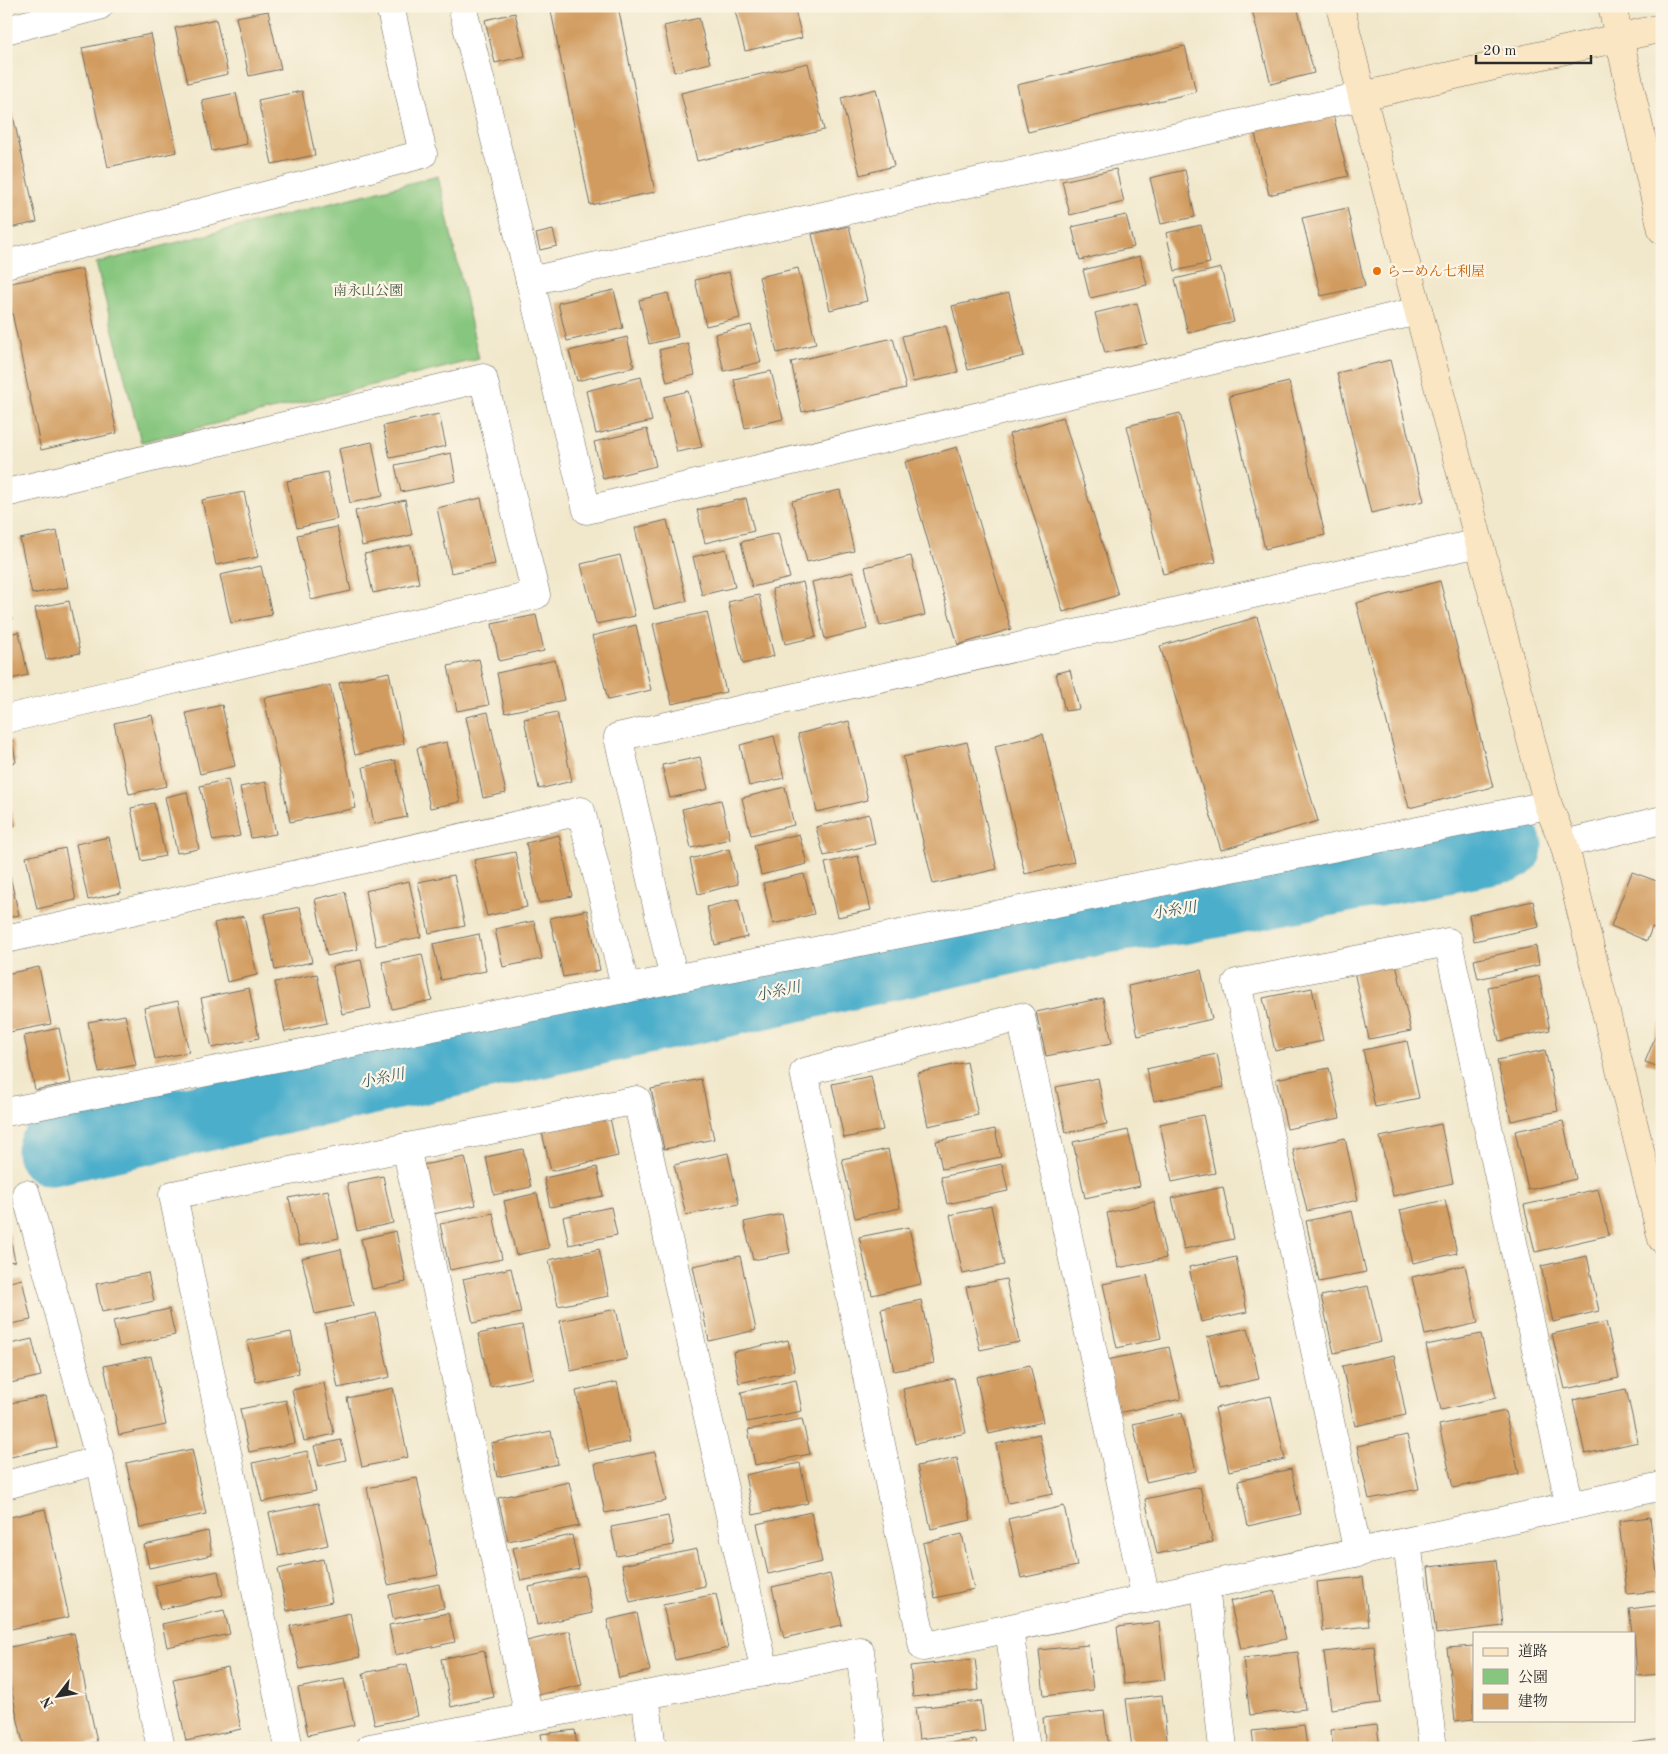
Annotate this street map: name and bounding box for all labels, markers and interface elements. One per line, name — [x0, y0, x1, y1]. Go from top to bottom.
scale bar — [1476, 32, 1590, 64]
text: 20 m — [1483, 44, 1517, 59]
place label: らーめん七利屋 — [1387, 264, 1485, 279]
marker: らーめん七利屋 — [1371, 265, 1383, 277]
park label: 南永山公園 — [333, 283, 403, 298]
water label: 小糸川 — [1151, 898, 1200, 922]
water label: 小糸川 — [754, 978, 804, 1004]
water label: 小糸川 — [358, 1065, 408, 1091]
legend — [1473, 1632, 1636, 1722]
text: 道路 — [1518, 1643, 1548, 1660]
text: 公園 — [1518, 1669, 1548, 1686]
north arrow — [32, 1672, 82, 1722]
text: 建物 — [1518, 1693, 1548, 1710]
text: N — [39, 1694, 56, 1710]

